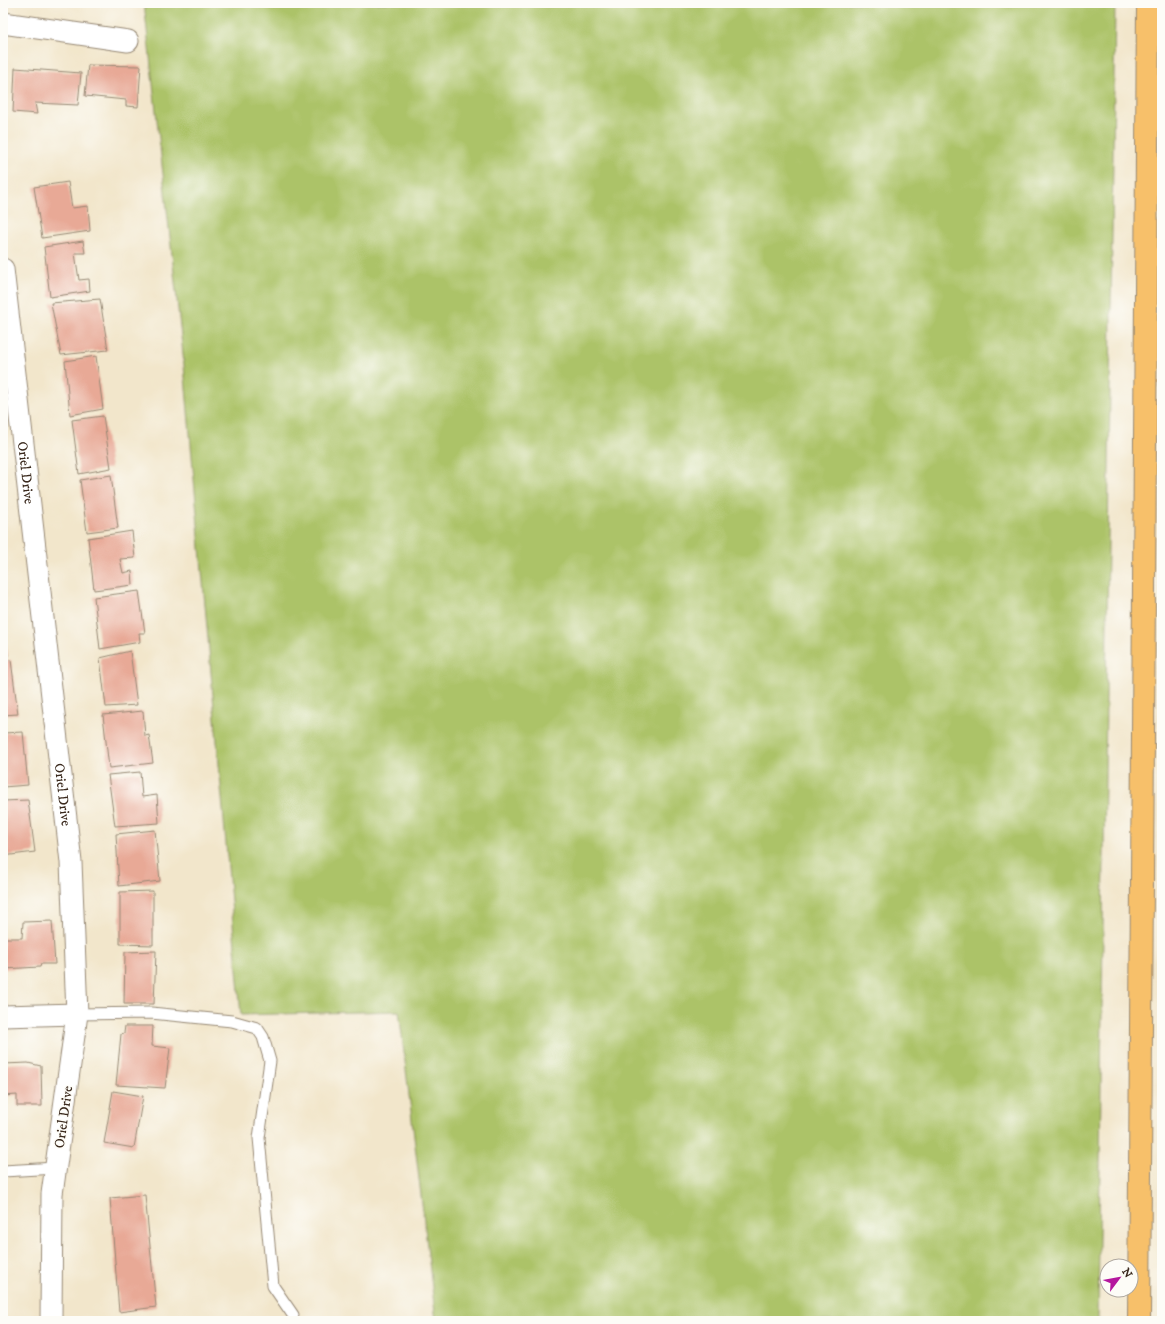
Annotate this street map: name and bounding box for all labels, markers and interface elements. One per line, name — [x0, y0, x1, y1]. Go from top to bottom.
street label: Oriel Drive — [13, 440, 38, 505]
street label: Oriel Drive — [50, 762, 75, 827]
street label: Oriel Drive — [51, 1085, 77, 1150]
north arrow — [1099, 1258, 1139, 1298]
text: N — [1118, 1266, 1135, 1281]

